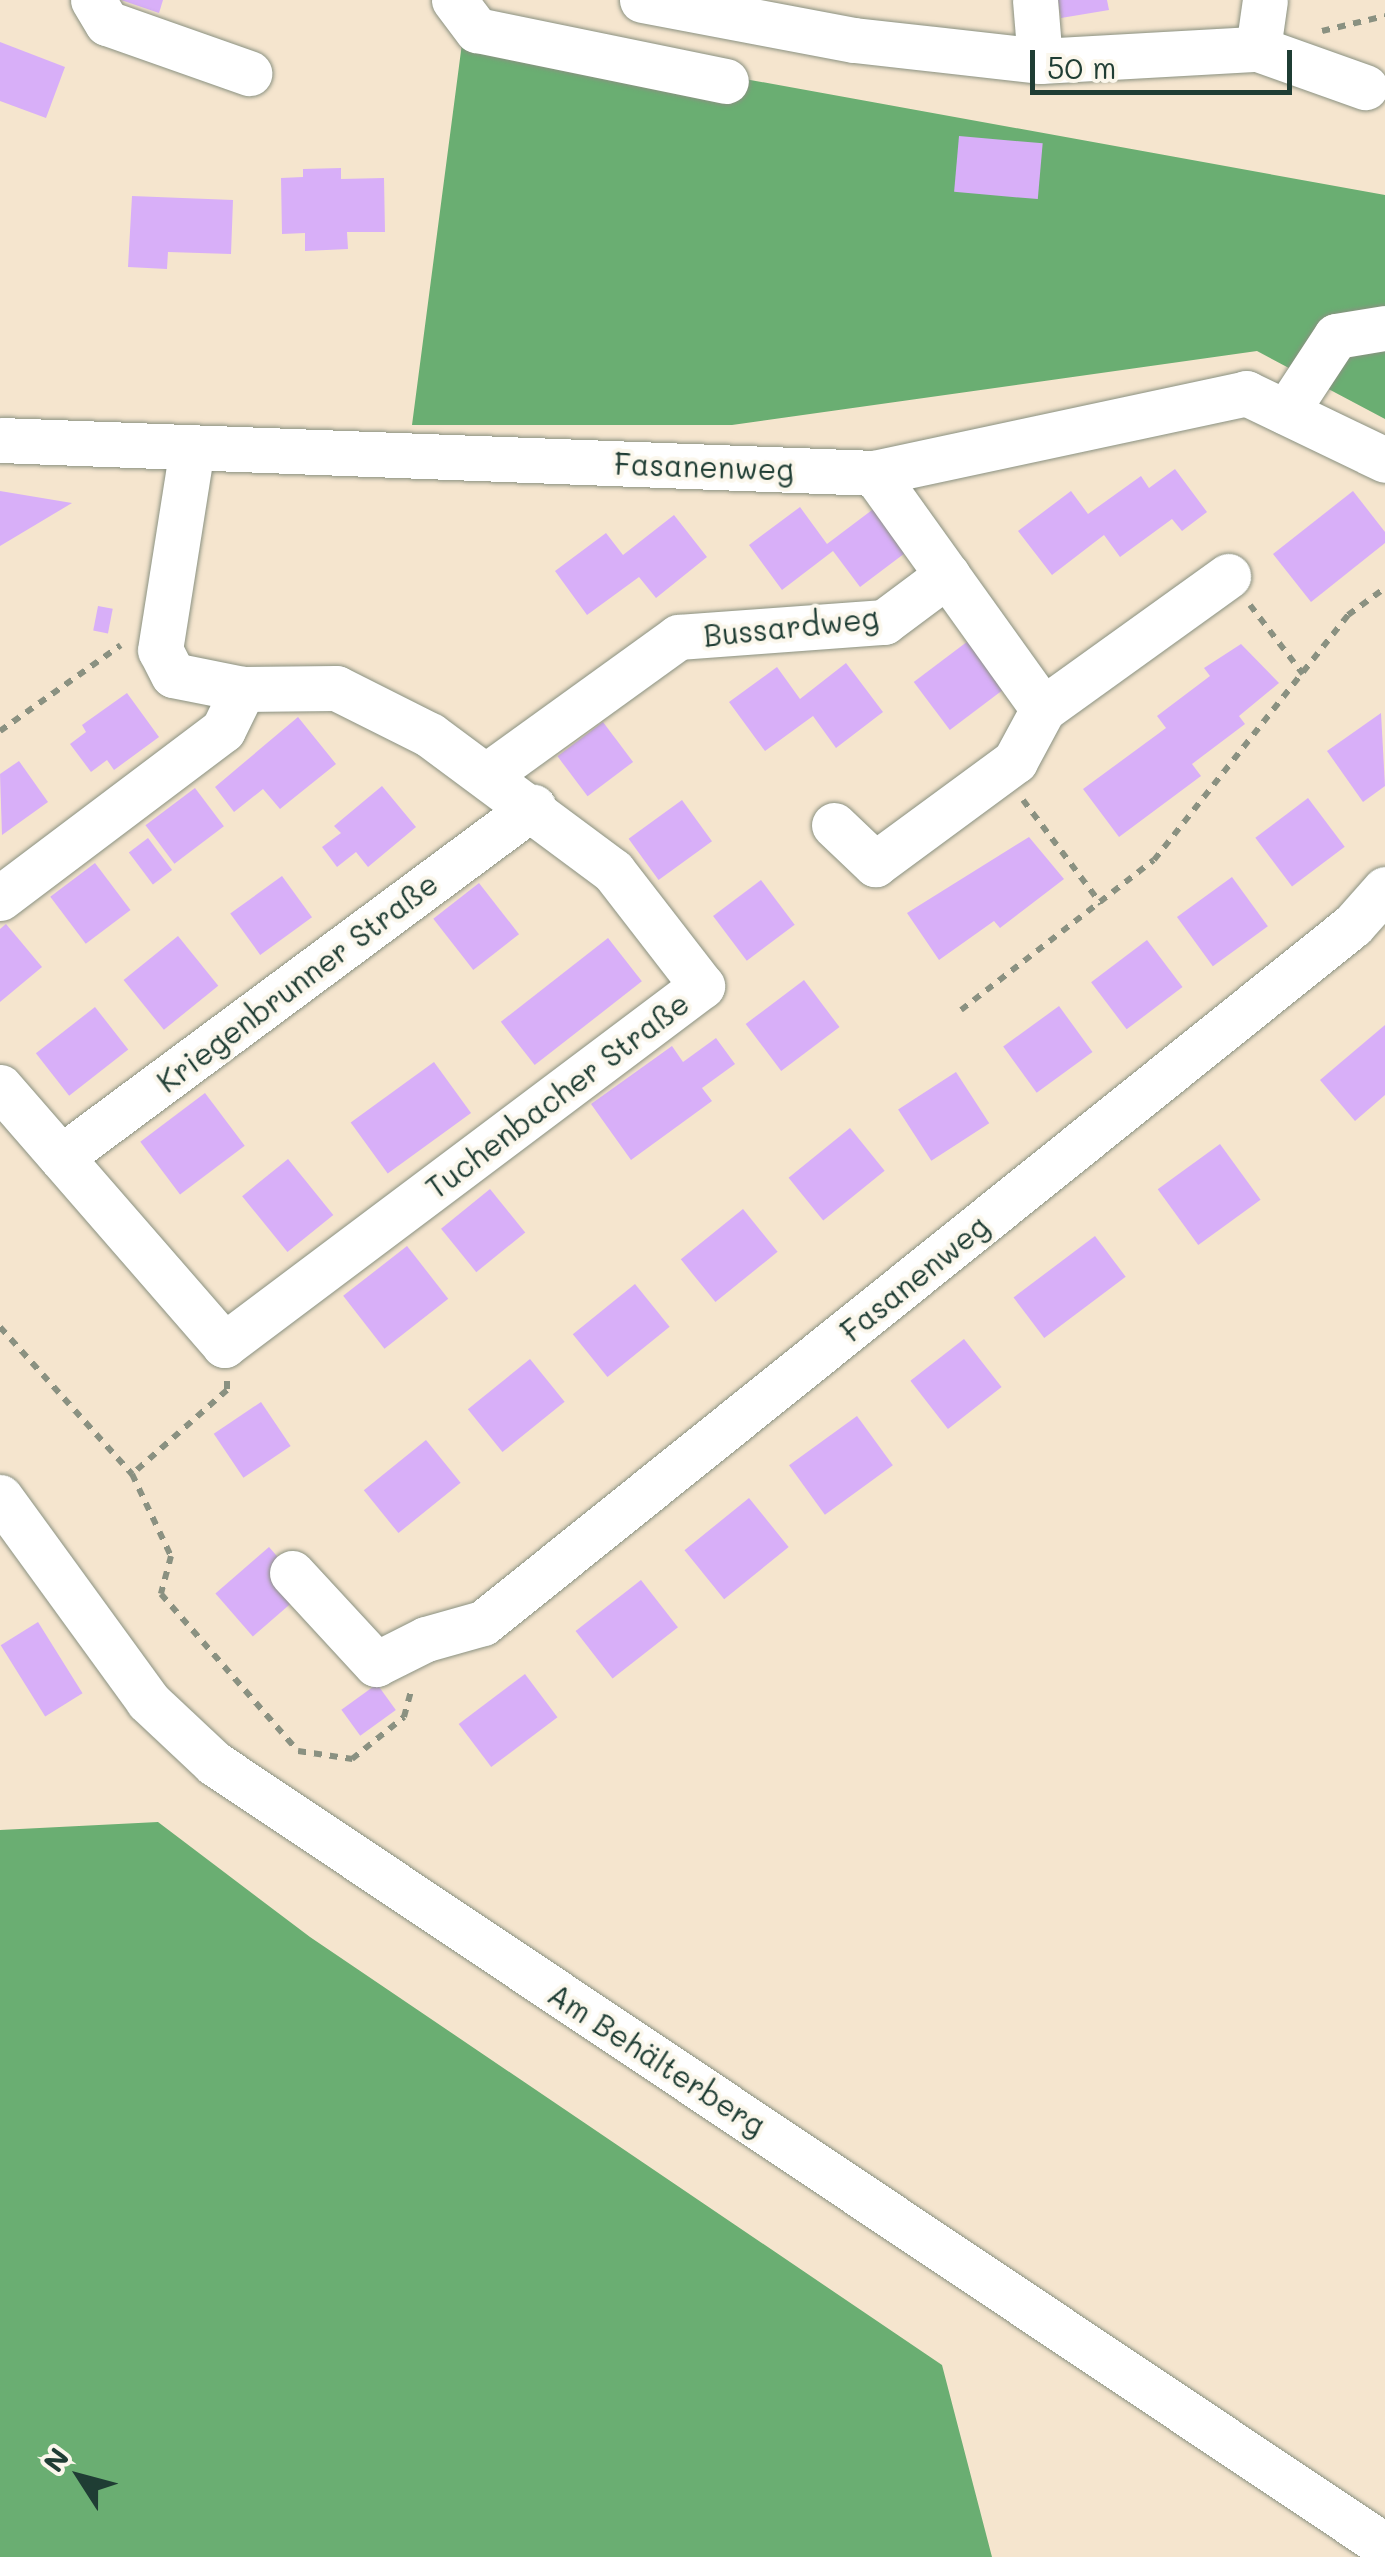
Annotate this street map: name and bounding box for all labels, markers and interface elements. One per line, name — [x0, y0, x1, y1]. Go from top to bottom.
scale bar — [1035, 30, 1298, 92]
text: 50 m — [1047, 47, 1117, 87]
street label: Fasanenweg — [614, 445, 794, 487]
street label: Bussardweg — [701, 599, 881, 653]
street label: Kriegenbrunner Straße — [150, 865, 444, 1099]
street label: Tuchenbacher Straße — [418, 984, 696, 1206]
street label: Fasanenweg — [833, 1207, 995, 1349]
street label: Am Behälterberg — [542, 1975, 772, 2143]
north arrow — [30, 2427, 130, 2527]
text: N — [35, 2440, 77, 2479]

